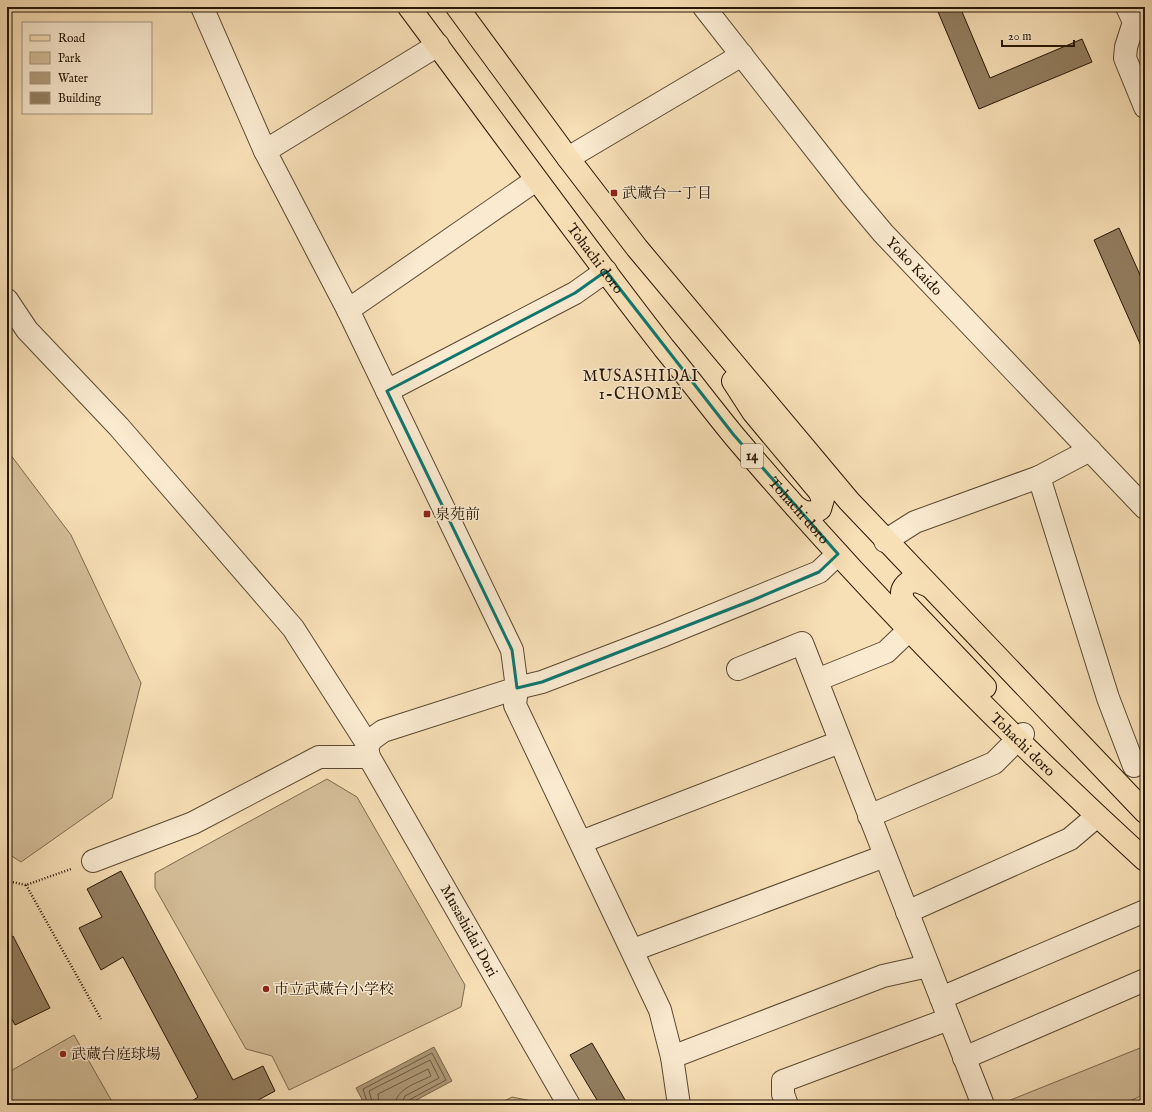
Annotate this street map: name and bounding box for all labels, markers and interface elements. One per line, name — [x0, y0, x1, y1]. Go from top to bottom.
legend — [22, 22, 152, 114]
scale bar — [1002, 22, 1074, 48]
text: 20 m — [1008, 29, 1031, 44]
text: Road — [58, 31, 86, 46]
text: Park — [58, 51, 81, 66]
text: Water — [58, 71, 89, 86]
text: Building — [58, 91, 102, 106]
place label: 武蔵台一丁目 — [622, 184, 712, 203]
marker: 武蔵台一丁目 — [609, 188, 619, 198]
street label: Tohachi doro — [563, 219, 628, 297]
street label: Yoko Kaido — [882, 233, 947, 299]
district label: MUSASHIDAI 1-CHOME — [583, 367, 699, 405]
road number: 14 — [741, 444, 763, 468]
street label: Tohachi doro — [764, 473, 834, 548]
place label: 泉苑前 — [435, 505, 480, 524]
marker: 泉苑前 — [422, 509, 432, 519]
street label: Tohachi doro — [986, 708, 1059, 780]
street label: Musashidai Dori — [436, 882, 502, 980]
place label: 市立武蔵台小学校 — [274, 980, 394, 999]
marker: 市立武蔵台小学校 — [261, 984, 271, 994]
place label: 武蔵台庭球場 — [71, 1045, 161, 1064]
marker: 武蔵台庭球場 — [58, 1049, 68, 1059]

